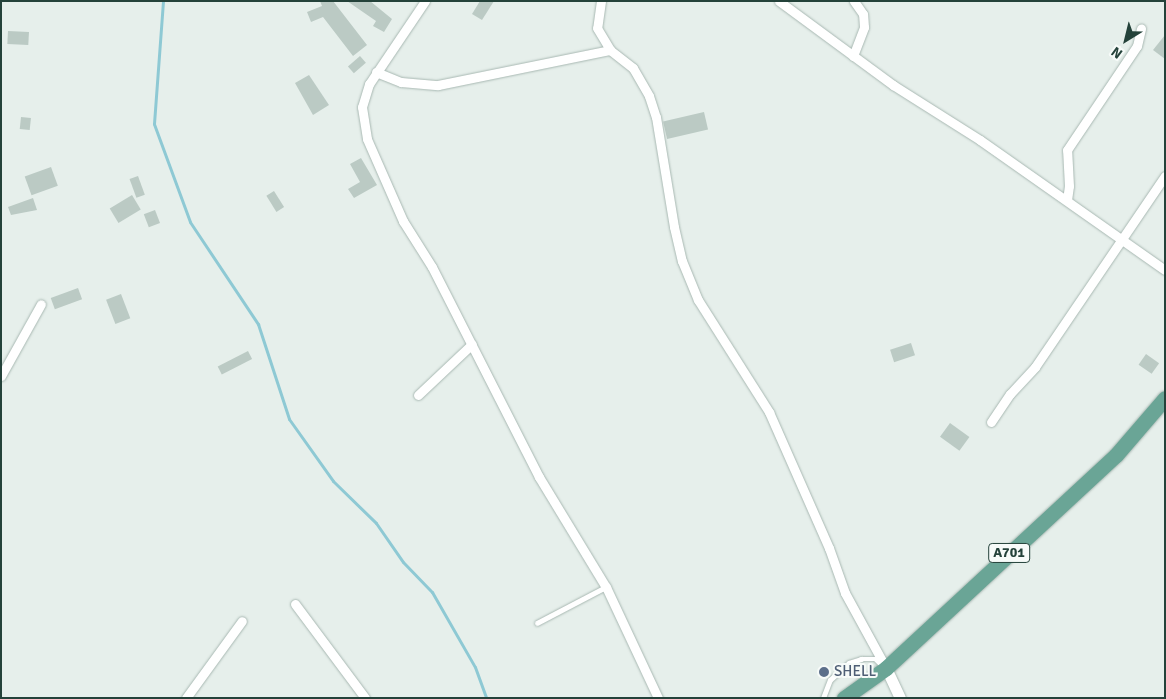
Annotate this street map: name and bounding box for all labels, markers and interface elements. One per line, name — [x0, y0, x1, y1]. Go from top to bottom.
north arrow — [1101, 15, 1151, 65]
text: N — [1108, 43, 1126, 62]
road number: A701 — [988, 542, 1030, 564]
place label: SHELL — [834, 663, 876, 681]
marker: SHELL — [818, 666, 830, 678]

